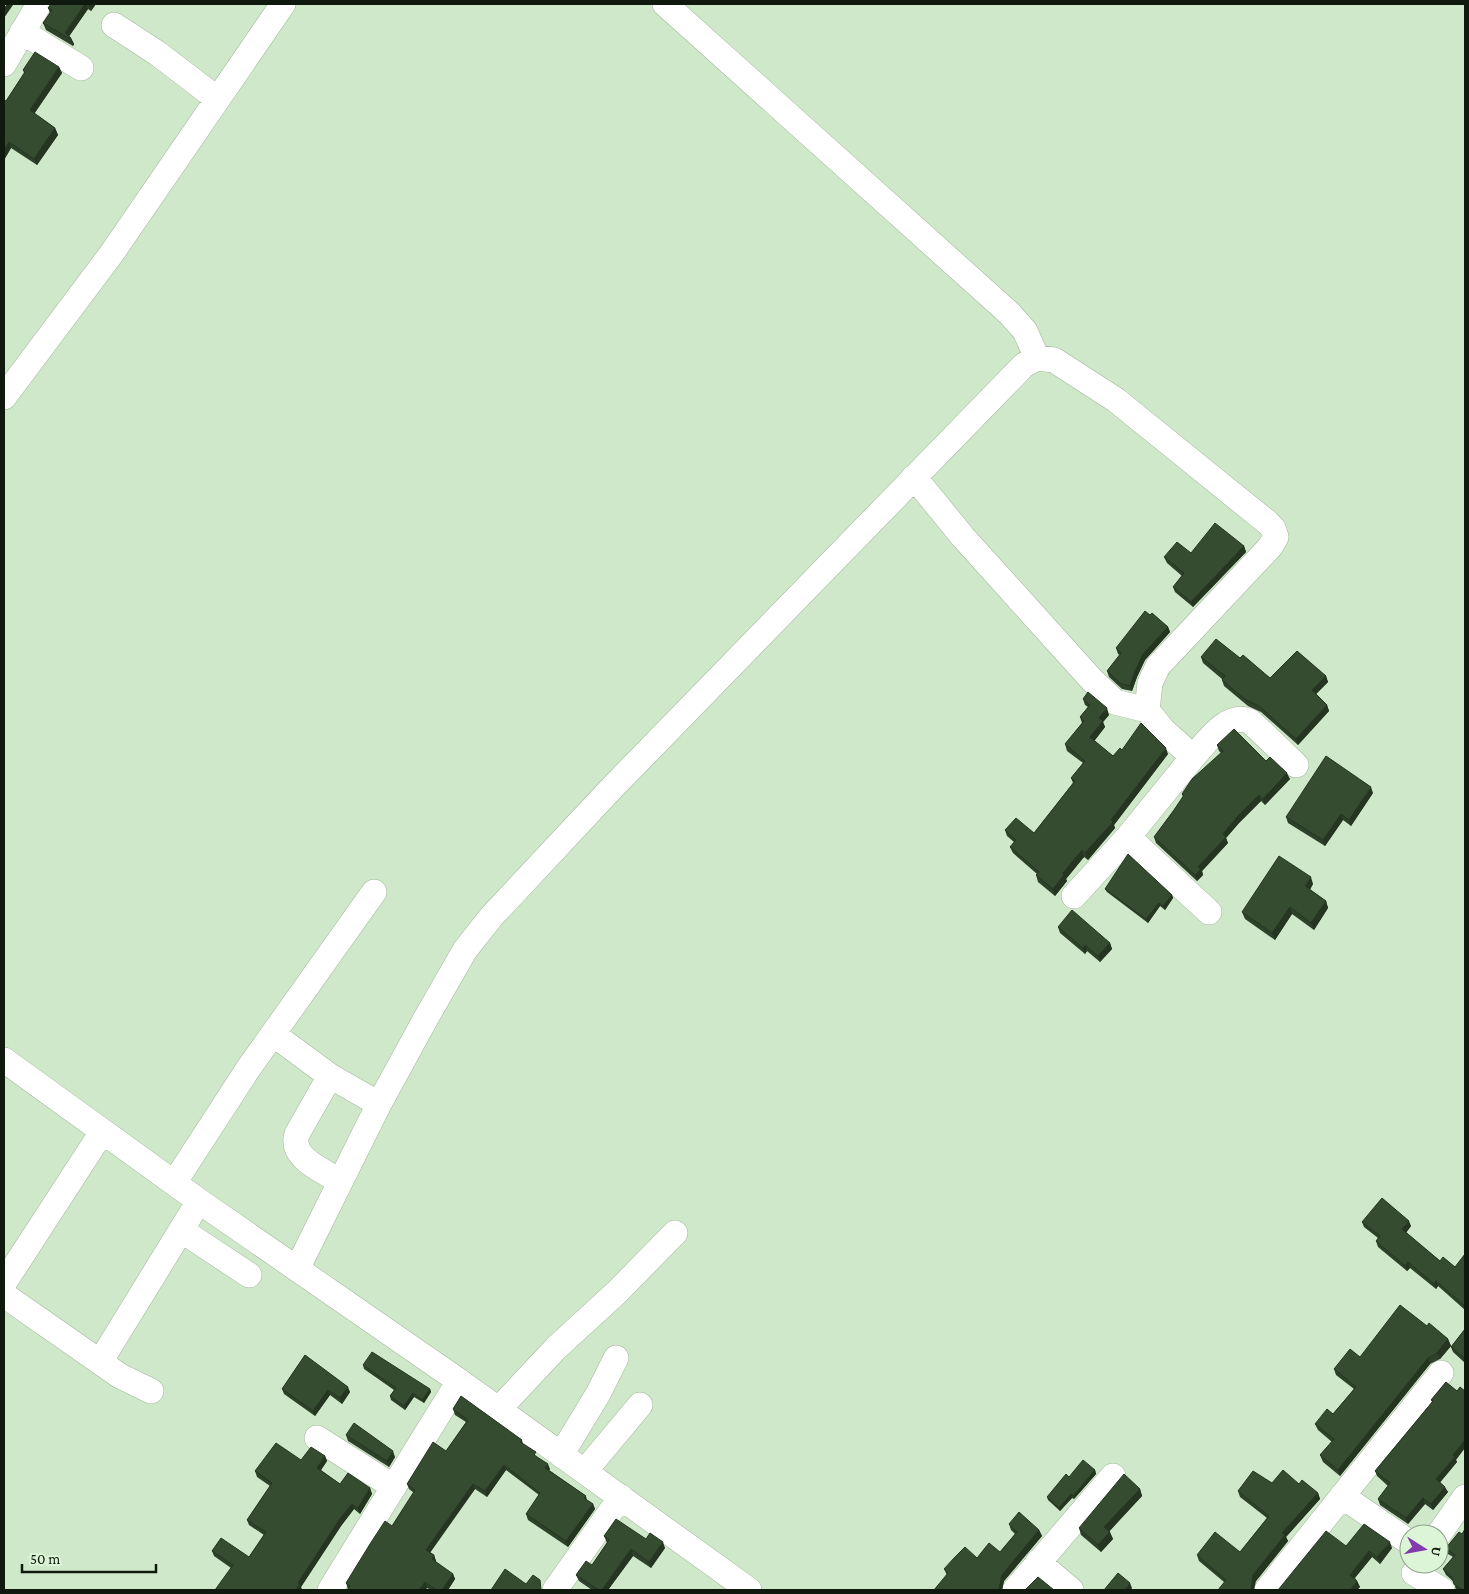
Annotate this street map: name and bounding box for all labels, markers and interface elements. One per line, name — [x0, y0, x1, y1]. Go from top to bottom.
north arrow — [1399, 1524, 1449, 1574]
scale bar — [22, 1542, 156, 1574]
text: U — [1428, 1545, 1446, 1558]
text: 50 m — [30, 1551, 60, 1567]

